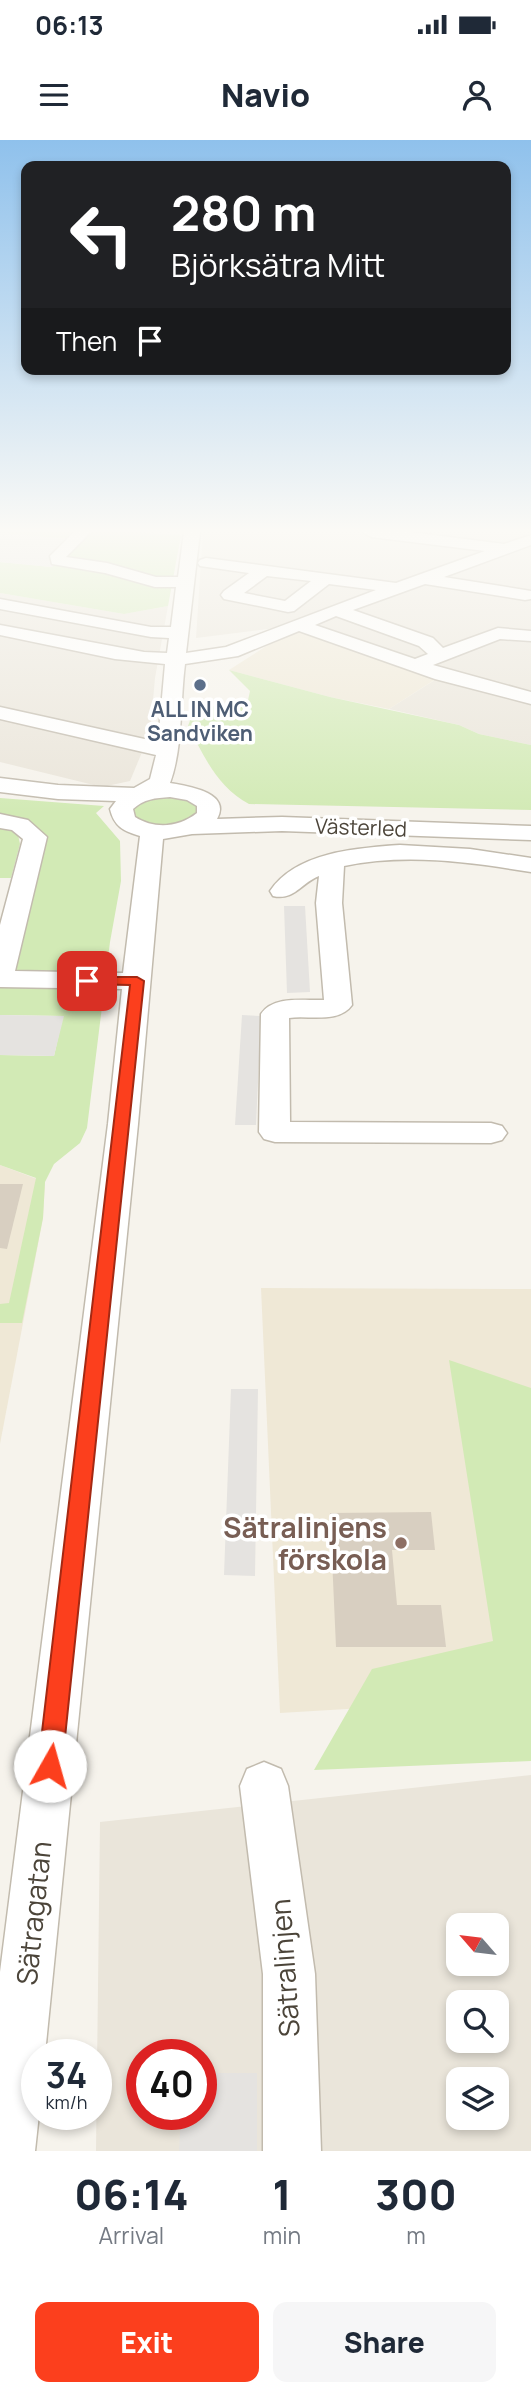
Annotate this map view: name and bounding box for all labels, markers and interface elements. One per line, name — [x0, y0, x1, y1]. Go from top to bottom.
text: 06:13 — [35, 7, 104, 43]
text: Navio — [221, 73, 310, 117]
icon: menu — [35, 76, 73, 114]
icon: person — [458, 76, 496, 114]
text: 280 m — [171, 179, 316, 246]
icon: left — [56, 189, 147, 280]
text: Björksätra Mitt — [171, 243, 385, 287]
icon: arrive — [131, 322, 169, 360]
text: Then — [56, 323, 117, 359]
marker: ALL IN MC Sandviken — [192, 677, 208, 693]
place label: ALL IN MC Sandviken — [147, 695, 253, 747]
street label: Västerled — [315, 811, 407, 843]
pin — [57, 951, 117, 1011]
icon: arrive — [68, 962, 106, 1000]
place label: Sätralinjens förskola — [223, 1508, 387, 1578]
marker: Sätralinjens förskola — [393, 1535, 409, 1551]
position arrow — [13, 1729, 87, 1803]
street label: Sätragatan — [7, 1839, 59, 1987]
street label: Sätralinjen — [260, 1898, 308, 2038]
north arrow — [446, 1913, 509, 1976]
map controls — [446, 1913, 509, 2130]
button: search — [446, 1990, 509, 2053]
speed limit sign: 40 — [126, 2039, 217, 2130]
text: 34 — [46, 2051, 87, 2099]
button: layers — [446, 2067, 509, 2130]
text: km/h — [46, 2090, 87, 2114]
text: 06:14 — [74, 2165, 188, 2223]
text: 1 — [272, 2165, 291, 2223]
text: 300 — [375, 2165, 457, 2223]
text: Arrival — [98, 2219, 164, 2251]
text: min — [263, 2219, 301, 2251]
text: m — [406, 2219, 426, 2251]
button: Exit — [35, 2302, 259, 2382]
button: Share — [273, 2302, 496, 2382]

